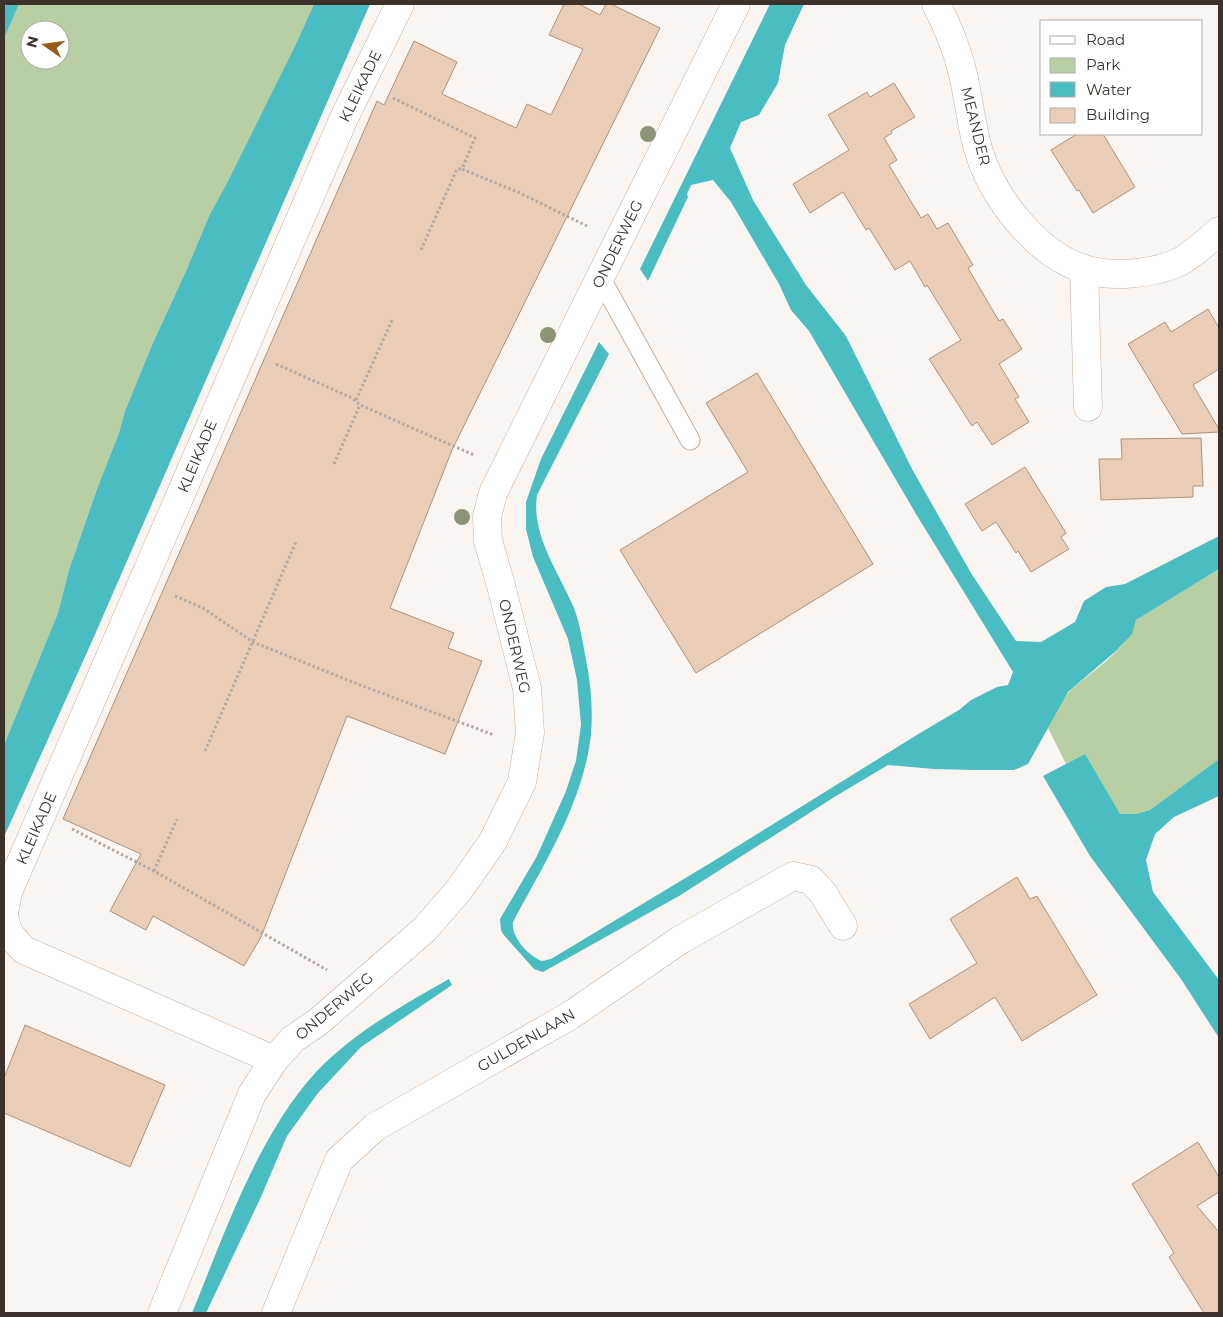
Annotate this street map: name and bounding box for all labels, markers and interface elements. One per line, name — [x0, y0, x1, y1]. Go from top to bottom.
north arrow — [20, 20, 70, 70]
legend — [1040, 20, 1203, 135]
text: Road — [1086, 30, 1125, 49]
text: N — [22, 34, 42, 50]
street label: KLEIKADE — [334, 47, 386, 125]
text: Park — [1086, 55, 1120, 74]
text: Water — [1086, 80, 1132, 99]
street label: MEANDER — [957, 85, 995, 168]
text: Building — [1086, 105, 1150, 124]
street label: ONDERWEG — [587, 197, 647, 291]
street label: KLEIKADE — [173, 417, 221, 495]
street label: ONDERWEG — [495, 597, 535, 695]
street label: KLEIKADE — [12, 789, 60, 867]
street label: ONDERWEG — [291, 968, 377, 1044]
street label: GULDENLAAN — [474, 1004, 578, 1076]

